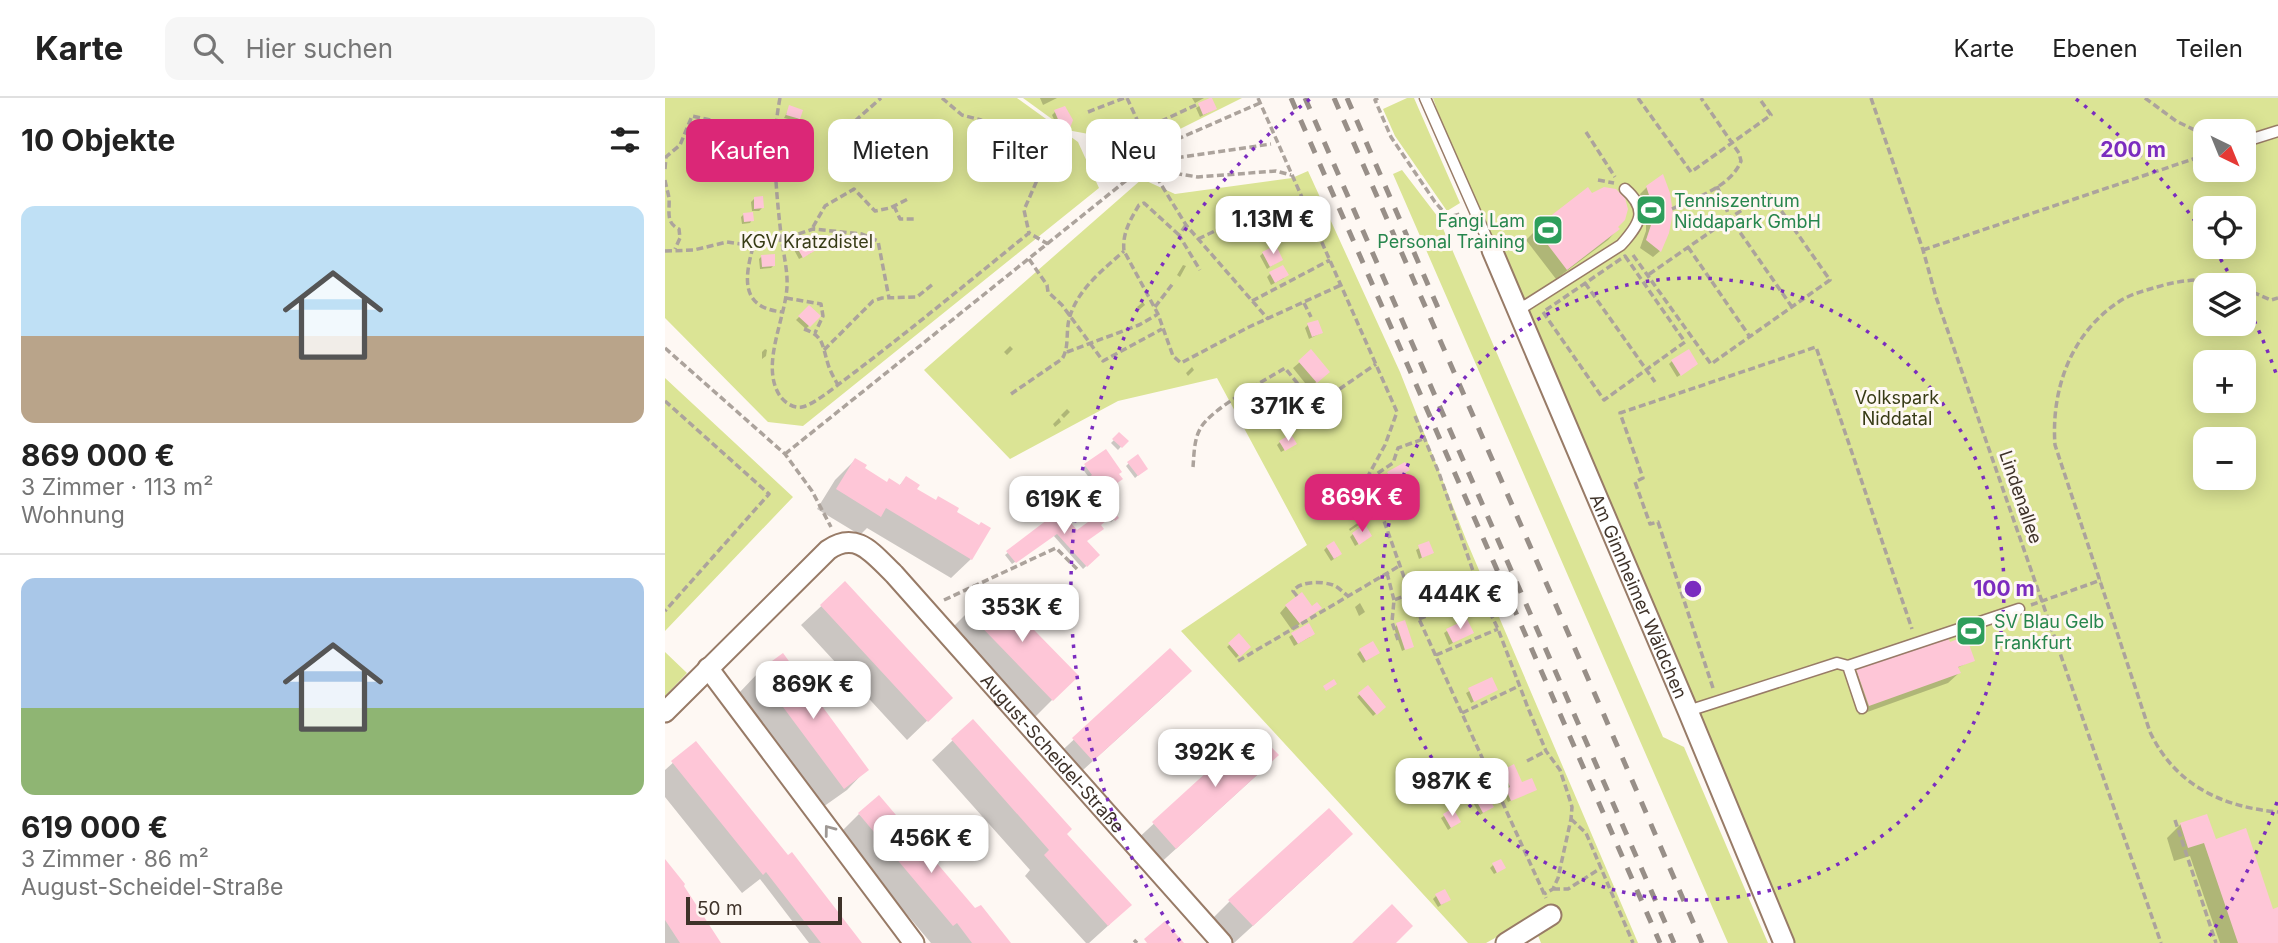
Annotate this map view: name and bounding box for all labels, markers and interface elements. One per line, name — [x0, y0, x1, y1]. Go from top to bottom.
search box — [165, 17, 655, 80]
text: Karte — [35, 28, 123, 68]
icon: search — [189, 29, 227, 67]
text: Hier suchen — [245, 33, 393, 64]
text: Karte — [1954, 34, 2014, 63]
text: Ebenen — [2052, 34, 2138, 63]
text: Teilen — [2176, 34, 2243, 63]
chip: Kaufen — [686, 119, 814, 182]
chip: Mieten — [828, 119, 953, 182]
chip: Filter — [967, 119, 1072, 182]
chip: Neu — [1086, 119, 1181, 182]
north arrow — [2193, 119, 2256, 182]
map controls — [2193, 119, 2256, 490]
icon: filters — [606, 121, 644, 159]
text: 10 Objekte — [21, 122, 175, 158]
text: 200 m — [2100, 137, 2166, 162]
place label: Tenniszentrum Niddapark GmbH — [1674, 190, 1821, 232]
sports icon: Tenniszentrum Niddapark GmbH — [1634, 193, 1668, 227]
button: locate — [2193, 196, 2256, 259]
pin: 1.13M € — [1208, 197, 1338, 256]
text: 1.13M € — [1232, 205, 1314, 233]
place label: Fangi Lam Personal Training — [1377, 210, 1525, 252]
sports icon: Fangi Lam Personal Training — [1531, 213, 1565, 247]
park label: KGV Kratzdistel — [741, 231, 873, 252]
icon: home — [270, 252, 396, 378]
button: layers — [2193, 273, 2256, 336]
button: + — [2193, 350, 2256, 413]
pin: 371K € — [1231, 384, 1345, 443]
park label: Volkspark Niddatal — [1855, 387, 1939, 429]
text: 371K € — [1250, 392, 1326, 420]
button: − — [2193, 427, 2256, 490]
text: 869 000 € — [21, 437, 175, 473]
street label: Lindenallee — [1995, 448, 2047, 546]
text: 3 Zimmer · 113 m² — [21, 473, 213, 501]
pin: 869K € — [1305, 474, 1419, 534]
pin: 619K € — [1007, 476, 1121, 536]
text: 869K € — [1321, 483, 1403, 511]
text: 619K € — [1025, 485, 1103, 513]
street label: Am Ginnheimer Wäldchen — [1586, 490, 1692, 702]
text: Wohnung — [21, 501, 125, 529]
pin: 444K € — [1403, 572, 1517, 631]
text: 100 m — [1973, 576, 2035, 601]
centre of rings — [1681, 577, 1705, 601]
text: 444K € — [1418, 580, 1502, 608]
pin: 353K € — [965, 584, 1079, 644]
text: 353K € — [981, 593, 1063, 621]
place label: SV Blau Gelb Frankfurt — [1994, 611, 2104, 653]
sports icon: SV Blau Gelb Frankfurt — [1954, 614, 1988, 648]
icon: home — [270, 624, 396, 750]
pin: 869K € — [756, 662, 870, 721]
street label: August-Scheidel-Straße — [977, 669, 1129, 837]
text: 869K € — [772, 670, 854, 698]
pin: 392K € — [1158, 730, 1272, 789]
text: 392K € — [1174, 738, 1256, 766]
pin: 987K € — [1395, 758, 1509, 818]
text: 987K € — [1411, 767, 1493, 795]
text: 619 000 € — [21, 809, 168, 845]
pin: 456K € — [874, 816, 988, 875]
text: 456K € — [890, 824, 972, 852]
one-way arrow — [825, 825, 838, 837]
text: 3 Zimmer · 86 m² — [21, 845, 209, 873]
text: August-Scheidel-Straße — [21, 873, 284, 901]
scale bar — [686, 894, 842, 926]
text: 50 m — [697, 897, 743, 920]

